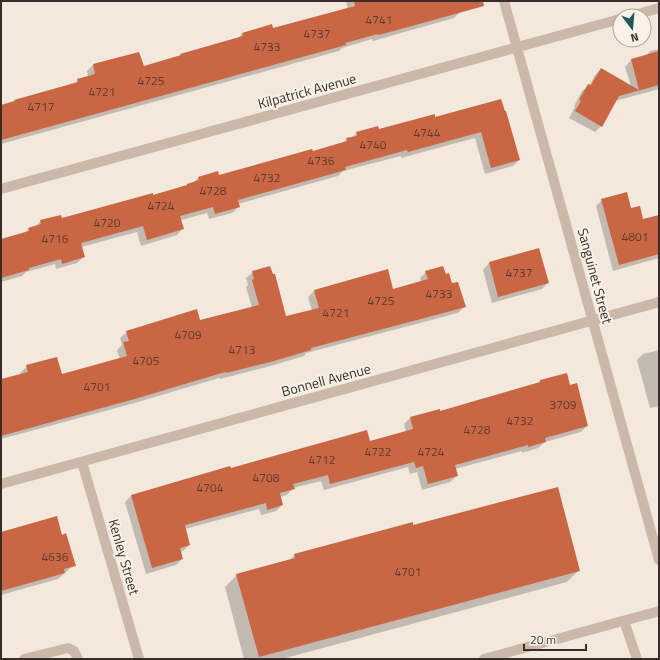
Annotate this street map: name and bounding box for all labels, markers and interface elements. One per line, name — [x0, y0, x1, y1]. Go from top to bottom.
north arrow — [612, 8, 652, 48]
house number: 4741 — [366, 10, 392, 29]
house number: 4737 — [304, 24, 330, 43]
text: N — [629, 29, 641, 46]
house number: 4733 — [254, 37, 280, 56]
street label: Kilpatrick Avenue — [255, 67, 358, 114]
house number: 4725 — [138, 71, 165, 90]
house number: 4721 — [89, 82, 115, 101]
house number: 4717 — [28, 97, 54, 116]
house number: 4744 — [414, 123, 441, 142]
house number: 4740 — [360, 135, 387, 154]
house number: 4736 — [308, 151, 335, 170]
house number: 4732 — [254, 168, 280, 187]
house number: 4728 — [200, 181, 227, 200]
house number: 4724 — [148, 196, 175, 215]
house number: 4720 — [94, 213, 121, 232]
street label: Sanguinet Street — [573, 226, 618, 326]
house number: 4801 — [622, 227, 648, 246]
house number: 4716 — [42, 229, 69, 248]
house number: 4737 — [506, 263, 532, 282]
house number: 4733 — [426, 284, 452, 303]
house number: 4725 — [368, 291, 395, 310]
house number: 4721 — [323, 303, 349, 322]
house number: 4709 — [175, 325, 202, 344]
house number: 4713 — [229, 340, 255, 359]
house number: 4705 — [133, 351, 160, 370]
street label: Bonnell Avenue — [279, 358, 373, 401]
house number: 4701 — [84, 377, 110, 396]
house number: 3709 — [550, 395, 577, 414]
house number: 4732 — [507, 411, 533, 430]
house number: 4728 — [464, 420, 491, 439]
house number: 4722 — [365, 442, 391, 461]
house number: 4724 — [418, 442, 445, 461]
house number: 4712 — [309, 450, 335, 469]
house number: 4708 — [253, 468, 280, 487]
house number: 4704 — [197, 478, 224, 497]
street label: Kenley Street — [104, 516, 145, 598]
house number: 4636 — [42, 547, 69, 566]
house number: 4701 — [395, 562, 421, 581]
scale bar — [524, 626, 586, 652]
text: 20 m — [530, 630, 556, 649]

